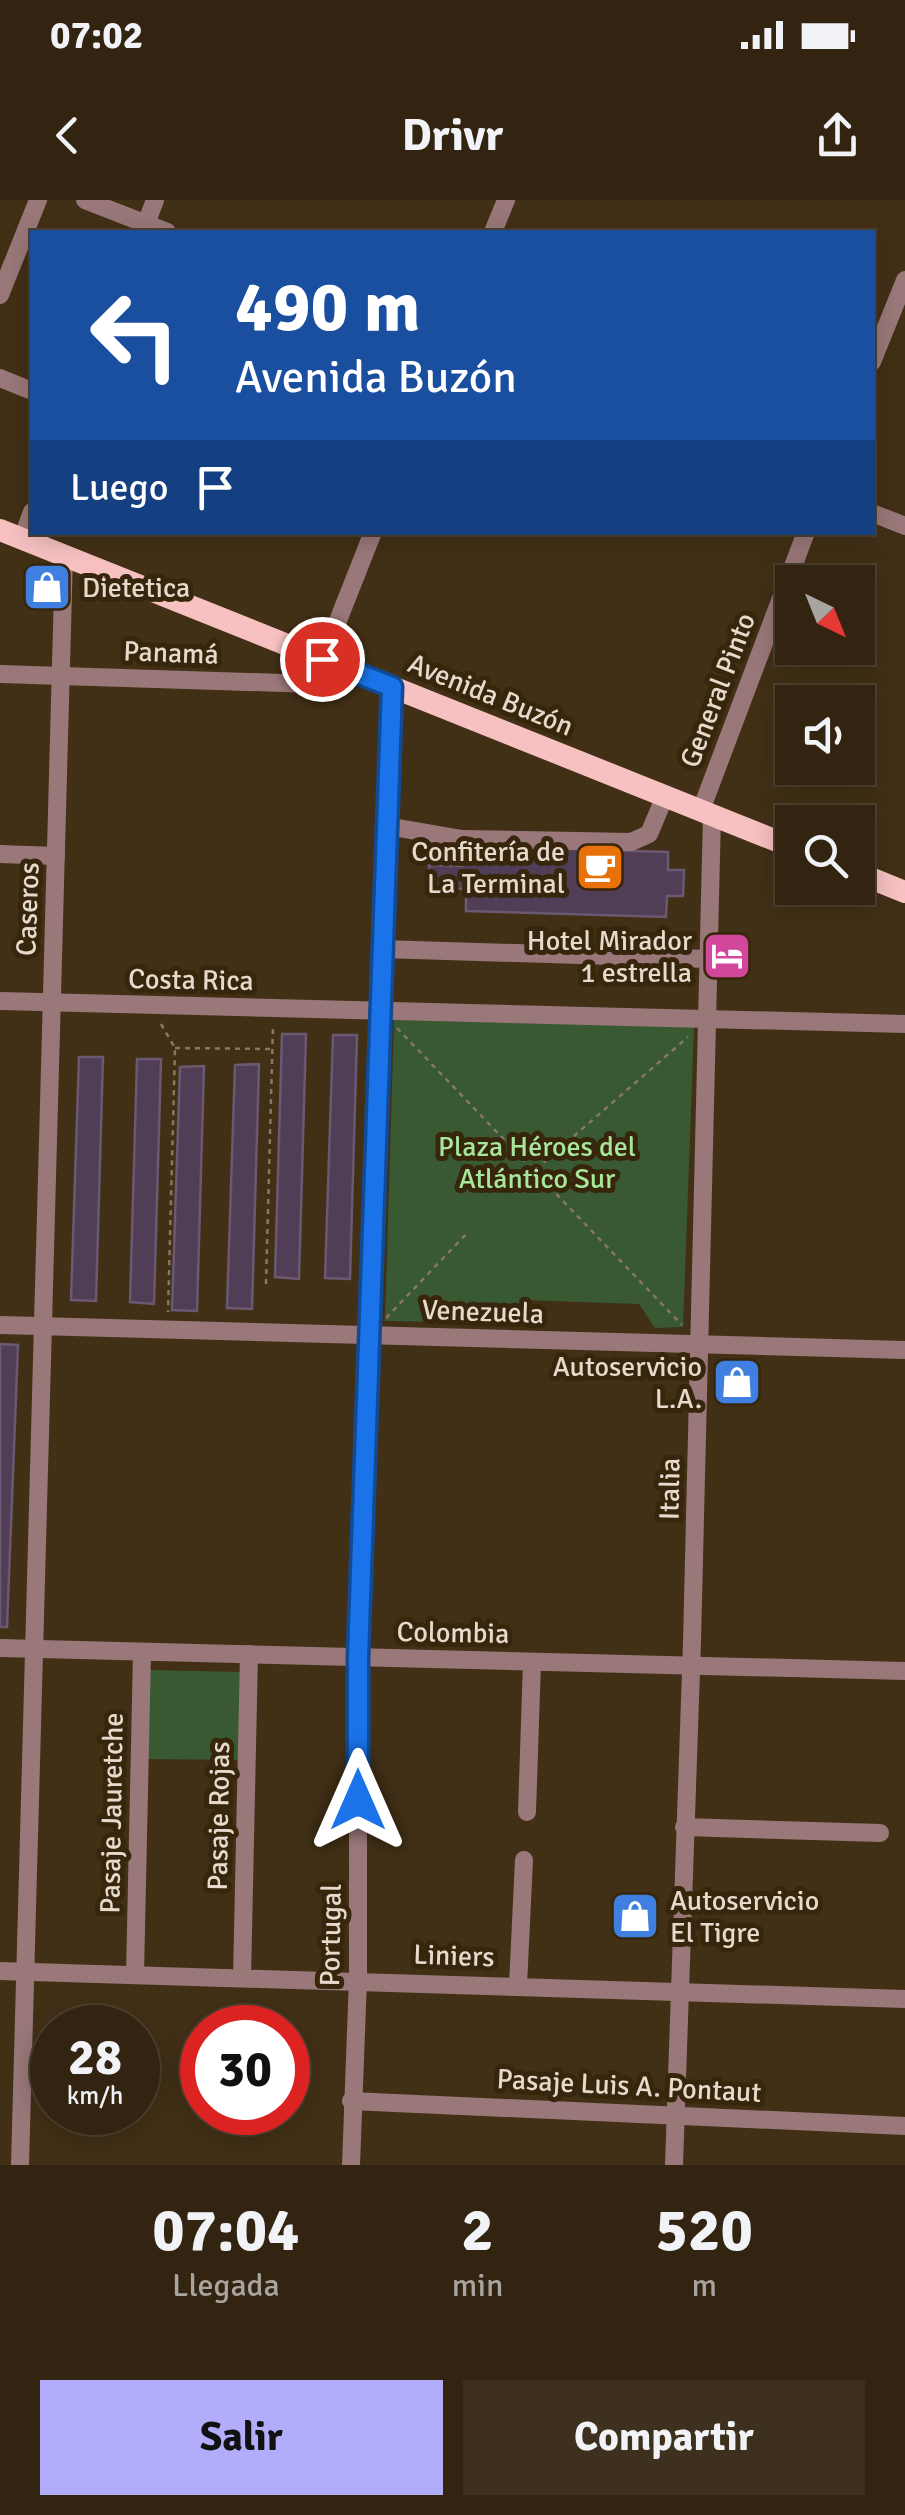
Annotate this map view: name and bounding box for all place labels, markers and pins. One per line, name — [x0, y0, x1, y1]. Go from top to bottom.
shop icon: Dietetica — [21, 561, 73, 613]
place label: Dietetica — [82, 571, 190, 605]
pin — [280, 617, 365, 702]
place label: Confitería de La Terminal — [411, 835, 565, 901]
cafe icon: Confitería de La Terminal — [574, 841, 626, 893]
place label: Hotel Mirador 1 estrella — [527, 924, 693, 990]
hotel icon: Hotel Mirador 1 estrella — [701, 930, 753, 982]
place label: Autoservicio L.A. — [553, 1350, 702, 1416]
shop icon: Autoservicio L.A. — [711, 1356, 763, 1408]
place label: Autoservicio El Tigre — [670, 1884, 819, 1950]
shop icon: Autoservicio El Tigre — [609, 1890, 661, 1942]

